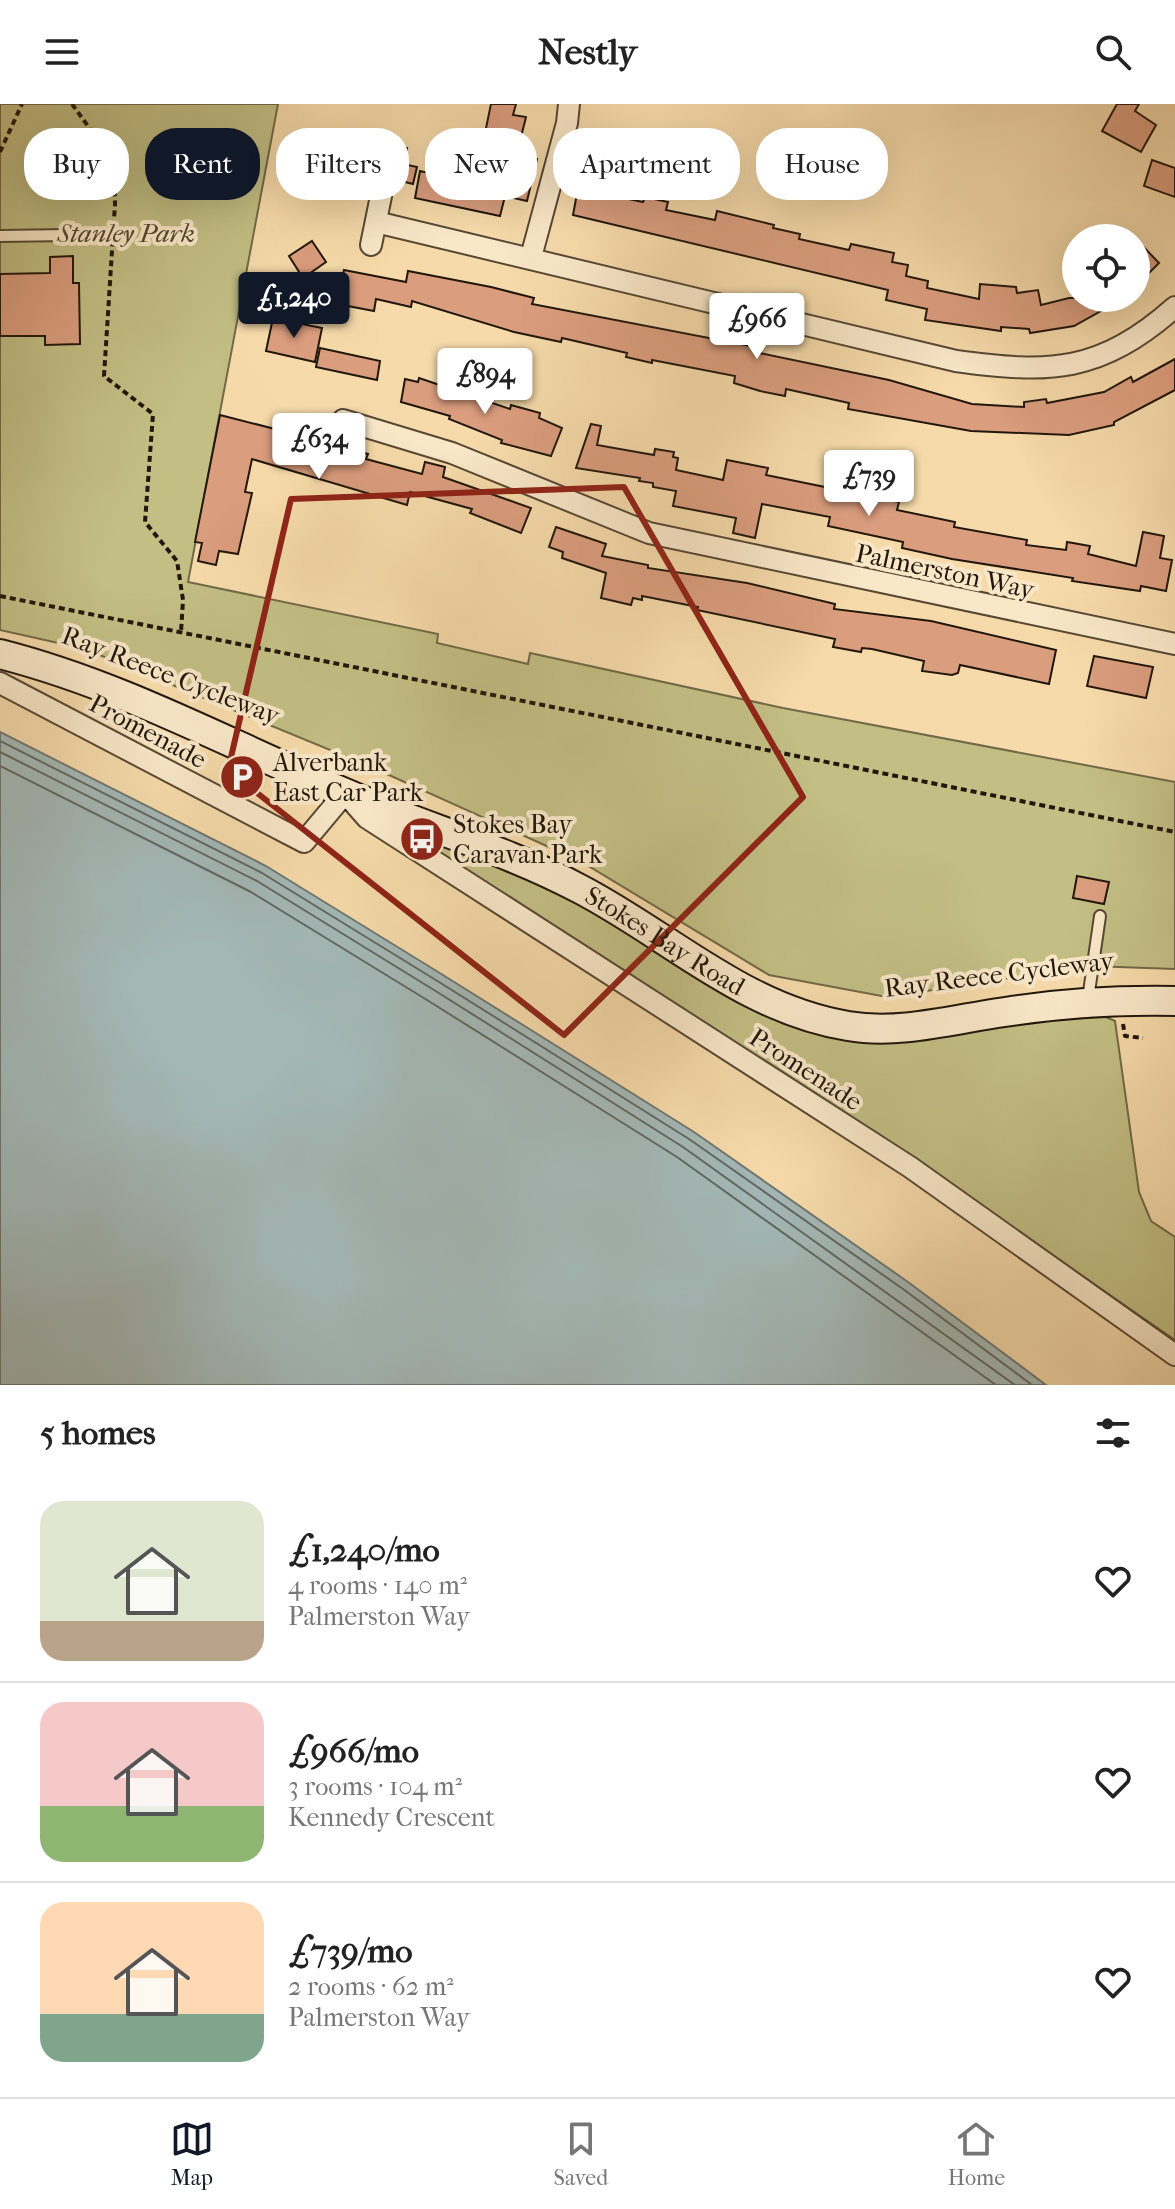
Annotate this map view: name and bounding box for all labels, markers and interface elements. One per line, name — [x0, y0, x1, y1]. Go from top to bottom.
icon: menu — [40, 30, 84, 74]
icon: search — [1091, 30, 1135, 74]
text: Nestly — [538, 31, 637, 73]
chip: Buy — [24, 128, 129, 200]
chip: Rent — [145, 128, 260, 200]
chip: Filters — [276, 128, 409, 200]
chip: New — [425, 128, 537, 200]
chip: Apartment — [553, 128, 740, 200]
chip: House — [756, 128, 888, 200]
park label: Stanley Park — [56, 218, 195, 249]
map controls — [1062, 224, 1150, 312]
button: locate — [1062, 224, 1150, 312]
pin: £1,240 — [229, 272, 359, 340]
text: £1,240 — [256, 282, 332, 313]
pin: £966 — [710, 293, 804, 361]
text: £966 — [727, 303, 787, 334]
pin: £894 — [438, 348, 532, 416]
text: £894 — [455, 358, 515, 389]
pin: £634 — [272, 413, 366, 481]
text: £634 — [290, 423, 348, 454]
pin: £739 — [822, 450, 916, 518]
text: £739 — [842, 460, 896, 491]
street label: Palmerston Way — [853, 537, 1038, 606]
street label: Ray Reece Cycleway — [58, 620, 285, 732]
street label: Promenade — [84, 688, 212, 775]
place label: Alverbank East Car Park — [272, 747, 424, 808]
parking icon: Alverbank East Car Park — [218, 753, 266, 801]
place label: Stokes Bay Caravan Park — [453, 809, 603, 870]
bus stop icon: Stokes Bay Caravan Park — [398, 815, 446, 863]
street label: Stokes Bay Road — [580, 880, 751, 1003]
street label: Ray Reece Cycleway — [883, 945, 1117, 1004]
street label: Promenade — [744, 1022, 868, 1117]
icon: filters — [1091, 1411, 1135, 1455]
text: 5 homes — [40, 1413, 155, 1453]
text: £1,240/mo — [288, 1530, 440, 1570]
icon: home — [104, 1533, 200, 1629]
icon: heart — [1091, 1559, 1135, 1603]
text: 4 rooms · 140 m² — [288, 1570, 467, 1601]
text: Palmerston Way — [288, 1601, 470, 1632]
text: £966/mo — [288, 1731, 419, 1771]
icon: home — [104, 1734, 200, 1830]
icon: heart — [1091, 1760, 1135, 1804]
text: 3 rooms · 104 m² — [288, 1771, 462, 1802]
text: Kennedy Crescent — [288, 1802, 495, 1833]
text: £739/mo — [288, 1931, 413, 1971]
icon: home — [104, 1934, 200, 2030]
icon: heart — [1091, 1960, 1135, 2004]
text: 2 rooms · 62 m² — [288, 1971, 454, 2002]
text: Palmerston Way — [288, 2002, 470, 2033]
tab: Map — [170, 2117, 214, 2191]
tab: Saved — [554, 2117, 608, 2191]
tab: Home — [948, 2117, 1005, 2191]

